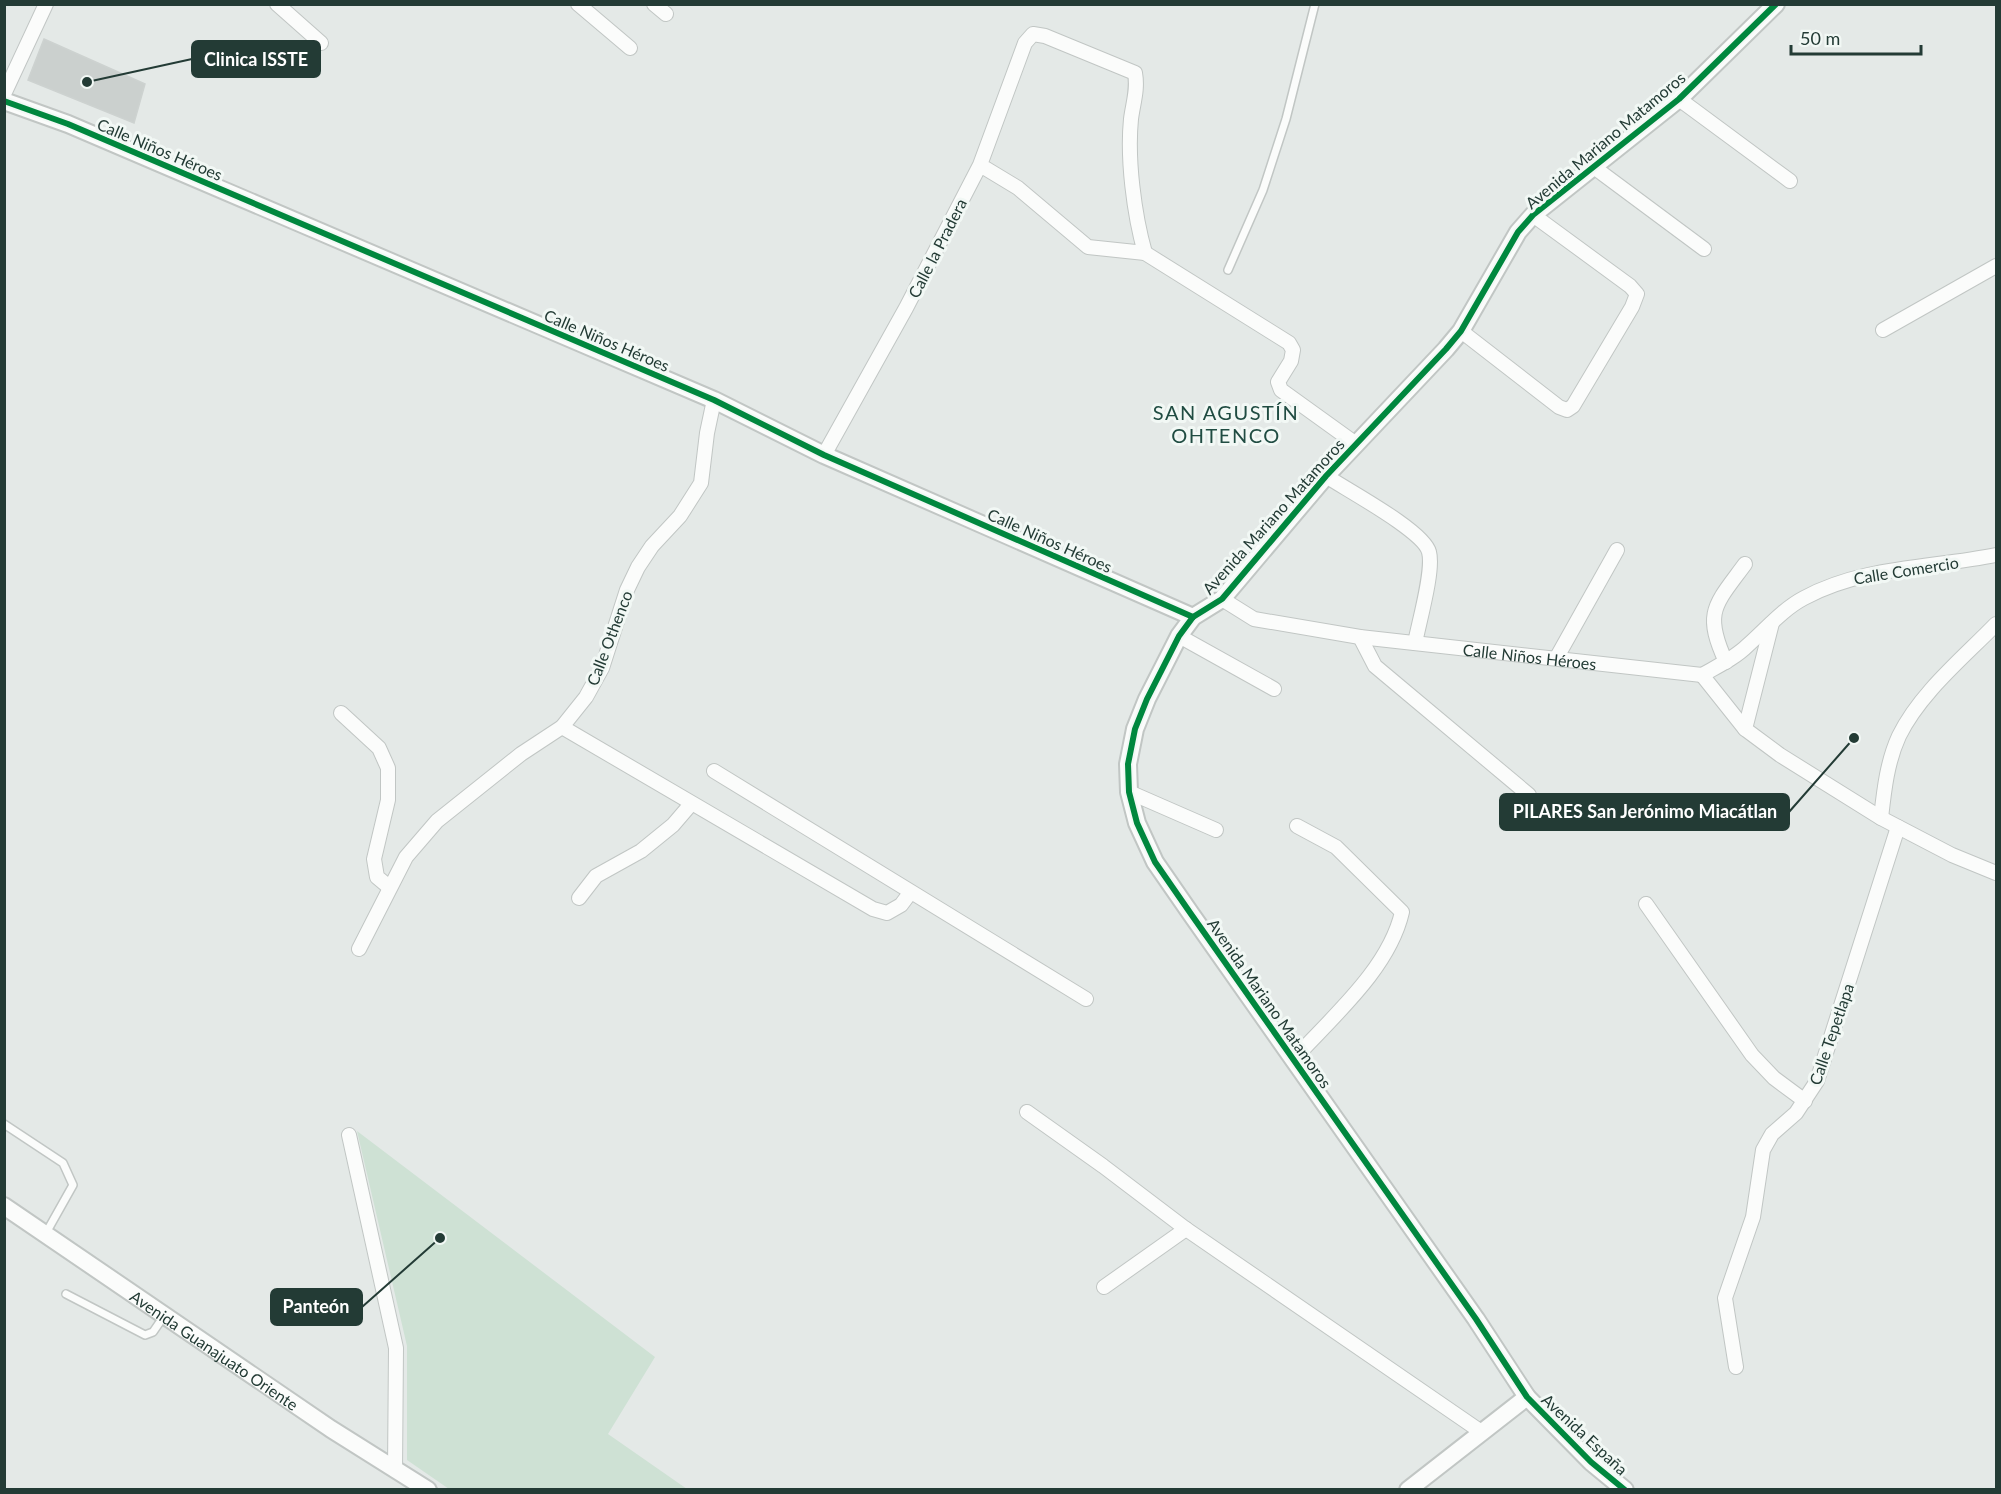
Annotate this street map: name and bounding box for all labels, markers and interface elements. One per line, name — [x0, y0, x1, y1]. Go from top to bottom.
scale bar — [1791, 18, 1922, 56]
text: 50 m — [1800, 27, 1840, 49]
callout: Clinica ISSTE — [192, 41, 320, 77]
text: Clinica ISSTE — [204, 48, 308, 70]
street label: Avenida Mariano Matamoros — [1521, 68, 1689, 212]
street label: Calle Niños Héroes — [95, 114, 225, 184]
street label: Calle la Pradera — [904, 195, 970, 301]
street label: Calle Niños Héroes — [542, 305, 672, 375]
district label: SAN AGUSTÍN OHTENCO — [1153, 400, 1299, 447]
street label: Avenida Mariano Matamoros — [1198, 434, 1348, 598]
street label: Calle Niños Héroes — [985, 504, 1115, 576]
street label: Calle Comercio — [1852, 552, 1960, 588]
street label: Calle Othenco — [582, 588, 636, 688]
street label: Calle Niños Héroes — [1462, 639, 1597, 673]
callout: PILARES San Jerónimo Miacátlan — [1500, 794, 1789, 830]
text: PILARES San Jerónimo Miacátlan — [1513, 800, 1777, 822]
street label: Avenida Mariano Matamoros — [1204, 915, 1336, 1091]
street label: Calle Tepetlapa — [1805, 981, 1857, 1087]
street label: Avenida Guanajuato Oriente — [127, 1286, 302, 1414]
callout: Panteón — [271, 1289, 362, 1325]
text: Panteón — [283, 1295, 349, 1317]
street label: Avenida España — [1538, 1389, 1632, 1479]

